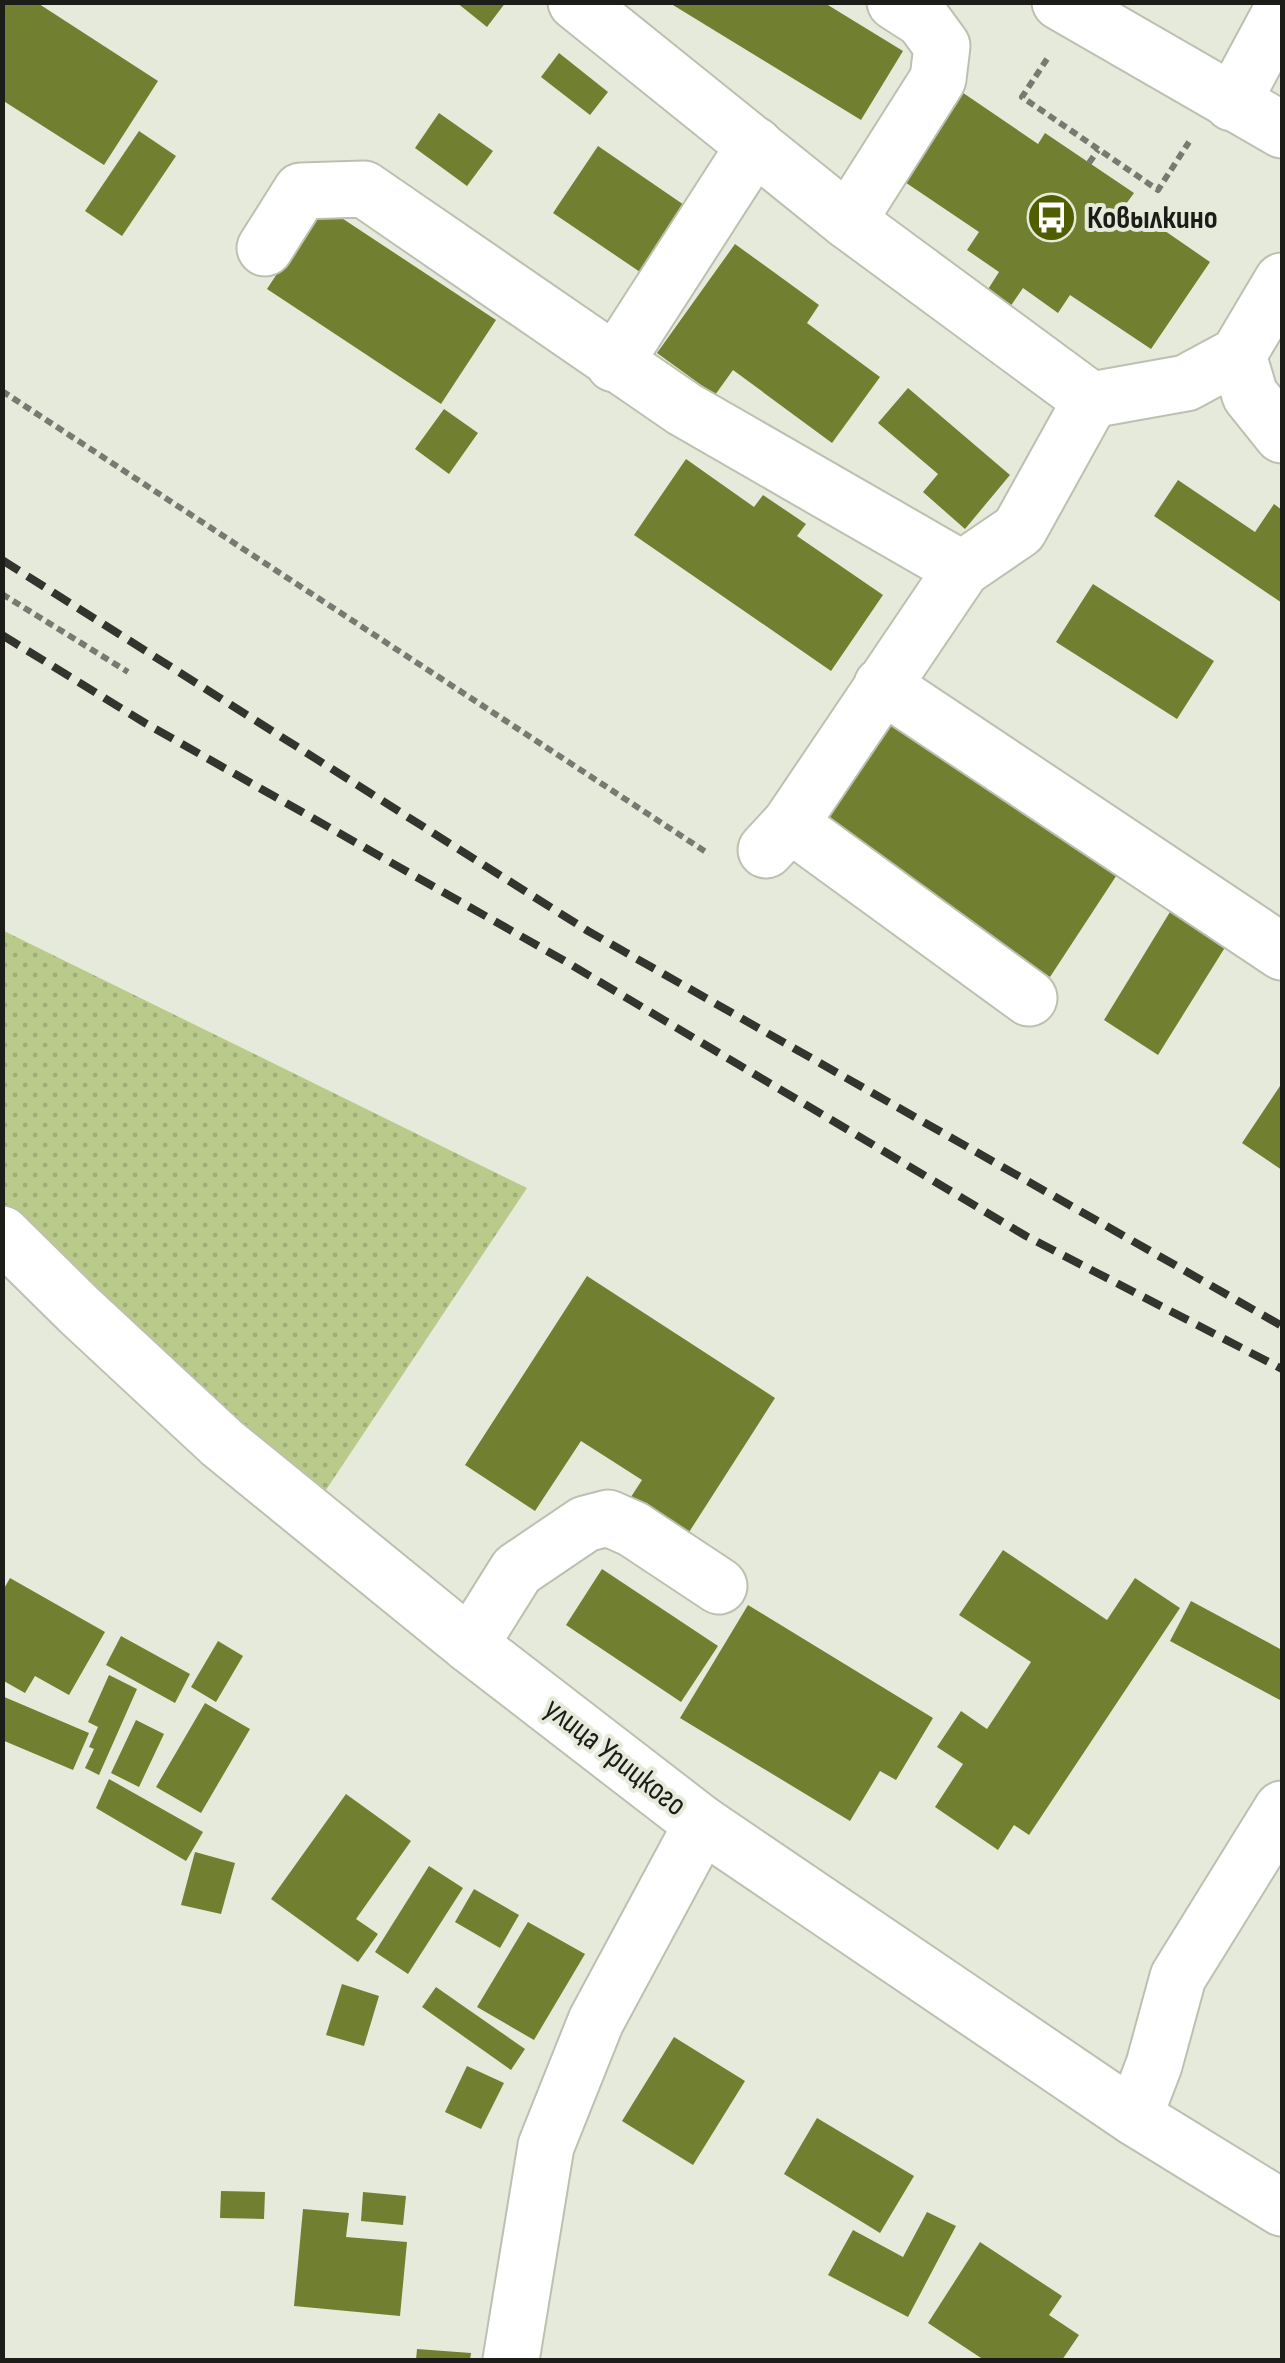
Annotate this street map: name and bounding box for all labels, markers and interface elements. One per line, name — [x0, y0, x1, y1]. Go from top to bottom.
bus stop icon: Ковылкино — [1026, 192, 1078, 244]
place label: Ковылкино — [1087, 199, 1218, 238]
street label: улица Урицкого — [536, 1689, 694, 1825]

